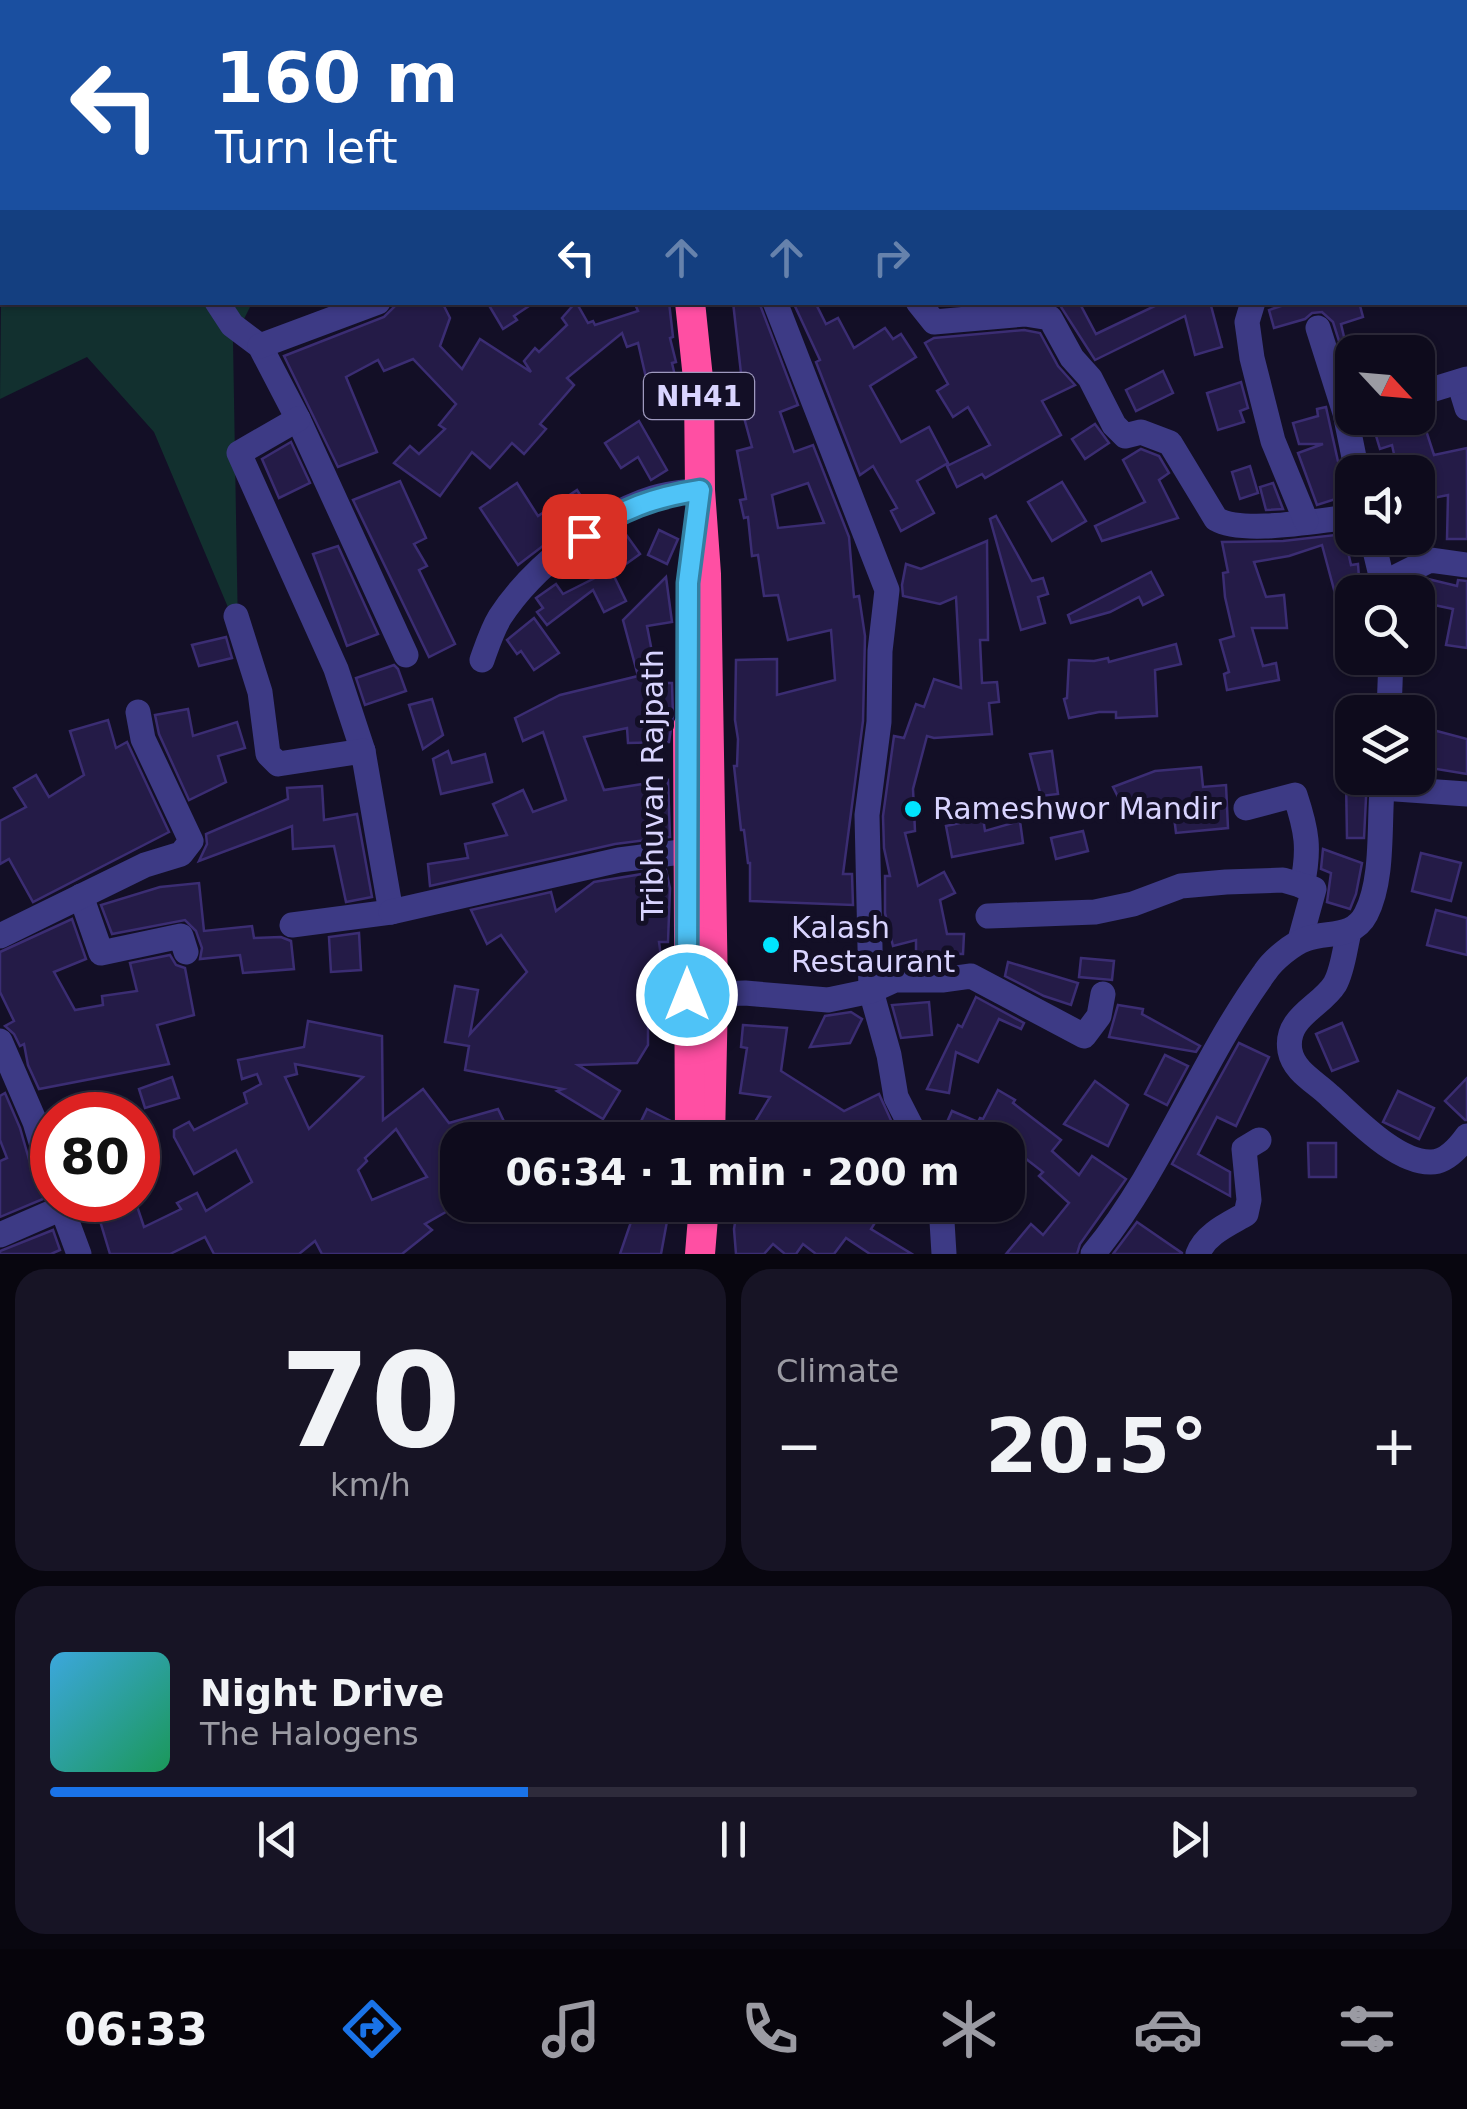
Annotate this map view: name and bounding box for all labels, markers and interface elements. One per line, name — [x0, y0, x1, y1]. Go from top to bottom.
text: 160 m — [215, 37, 458, 119]
icon: left — [50, 40, 180, 170]
text: Turn left — [215, 121, 398, 174]
icon: left — [549, 230, 604, 285]
icon: ahead — [654, 230, 709, 285]
icon: ahead — [759, 230, 814, 285]
icon: right — [864, 230, 919, 285]
north arrow — [1335, 335, 1435, 435]
map controls — [1335, 335, 1435, 795]
road number: NH41 — [644, 373, 754, 419]
button: sound — [1335, 455, 1435, 555]
pin — [542, 494, 627, 579]
icon: arrive — [557, 509, 612, 564]
button: search — [1335, 575, 1435, 675]
street label: Tribhuvan Rajpath — [635, 649, 670, 922]
button: layers — [1335, 695, 1435, 795]
place label: Rameshwor Mandir — [933, 791, 1222, 826]
marker: Rameshwor Mandir — [902, 798, 924, 820]
place label: Kalash Restaurant — [791, 910, 955, 979]
marker: Kalash Restaurant — [760, 934, 782, 956]
position arrow — [635, 943, 739, 1047]
speed limit sign: 80 — [30, 1092, 160, 1222]
text: 06:34 · 1 min · 200 m — [505, 1150, 960, 1194]
text: 70 — [280, 1325, 461, 1477]
text: Climate — [776, 1352, 899, 1390]
text: 20.5° — [985, 1402, 1208, 1490]
text: − — [776, 1414, 822, 1478]
text: + — [1371, 1414, 1417, 1478]
text: km/h — [330, 1466, 411, 1504]
text: Night Drive — [200, 1671, 444, 1715]
text: The Halogens — [200, 1715, 419, 1753]
icon: previous — [250, 1812, 305, 1867]
icon: pause — [706, 1812, 761, 1867]
icon: next — [1162, 1812, 1217, 1867]
icon: directions — [337, 1994, 407, 2064]
icon: music — [536, 1994, 606, 2064]
icon: phone — [735, 1994, 805, 2064]
icon: climate — [934, 1994, 1004, 2064]
icon: car — [1133, 1994, 1203, 2064]
icon: filters — [1332, 1994, 1402, 2064]
text: 06:33 — [65, 2003, 208, 2056]

